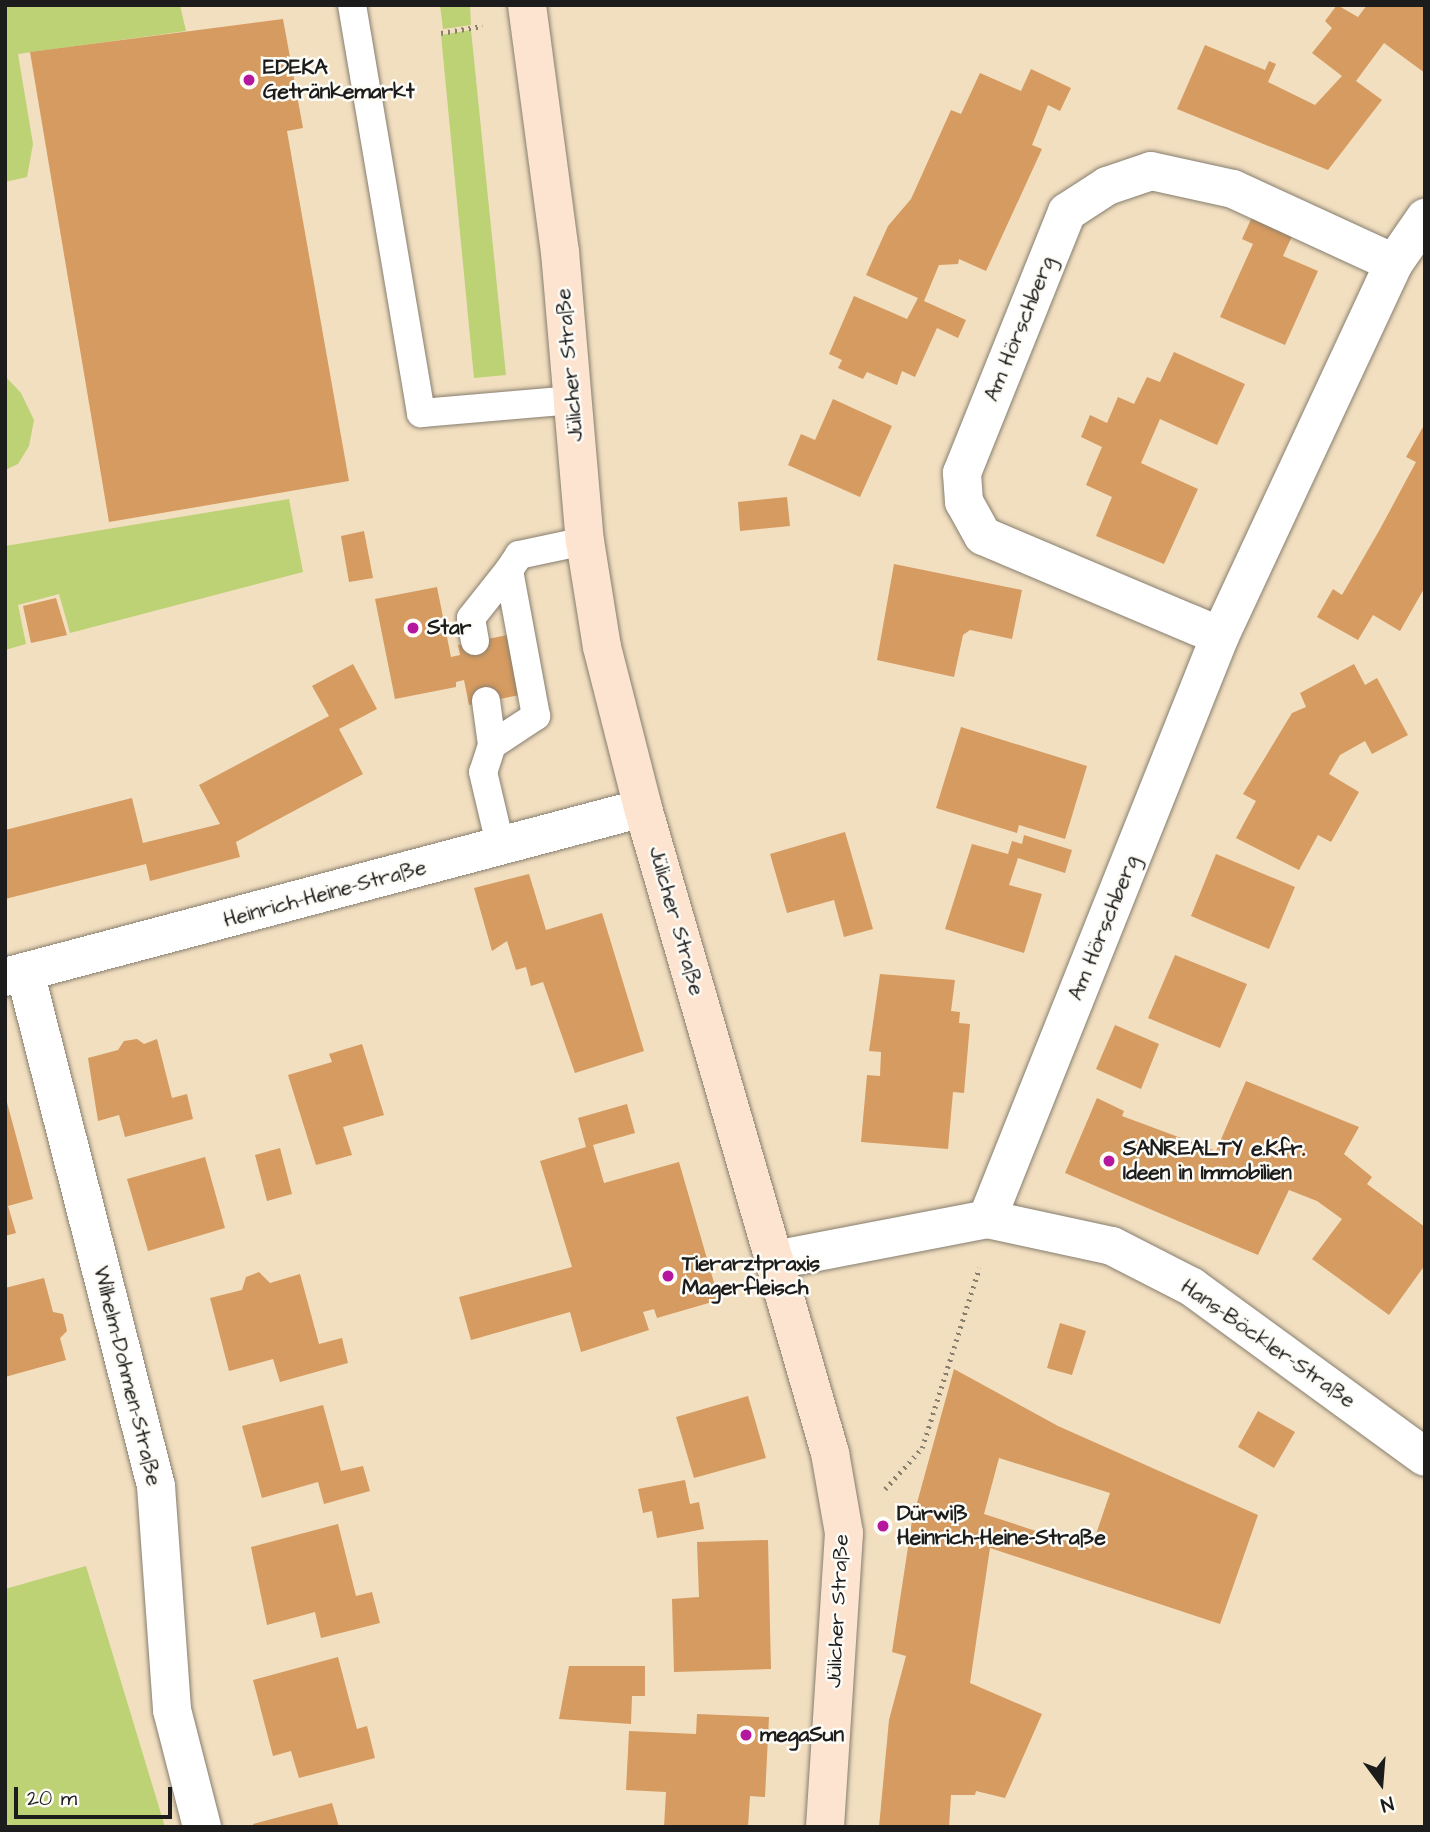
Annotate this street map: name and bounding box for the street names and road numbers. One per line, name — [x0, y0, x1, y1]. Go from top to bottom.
street label: Am Hörschberg — [979, 253, 1061, 405]
street label: Jülicher Straße — [551, 287, 589, 443]
street label: Jülicher Straße — [643, 844, 709, 998]
street label: Am Hörschberg — [1063, 852, 1145, 1004]
street label: Heinrich-Heine-Straße — [221, 855, 429, 933]
street label: Wilhelm-Dohmen-Straße — [88, 1264, 166, 1488]
street label: Hans-Böckler-Straße — [1176, 1274, 1360, 1414]
street label: Jülicher Straße — [821, 1534, 855, 1688]

